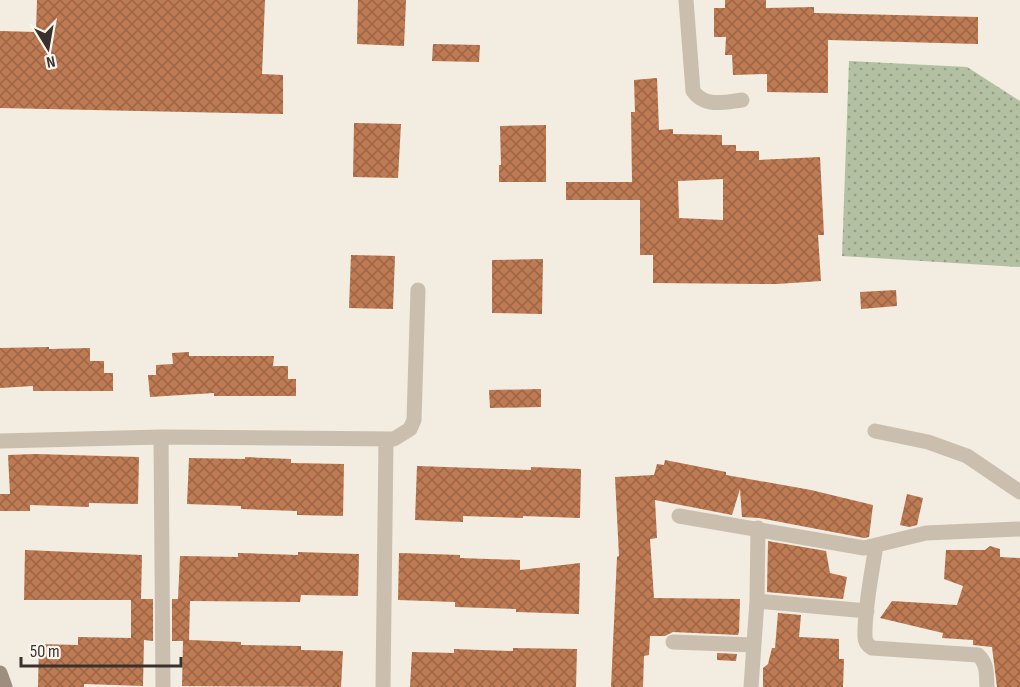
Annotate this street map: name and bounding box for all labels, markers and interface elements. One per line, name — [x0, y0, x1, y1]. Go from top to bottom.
north arrow — [18, 18, 78, 78]
text: N — [45, 51, 57, 71]
scale bar — [21, 630, 182, 668]
text: 50 m — [30, 641, 60, 662]

